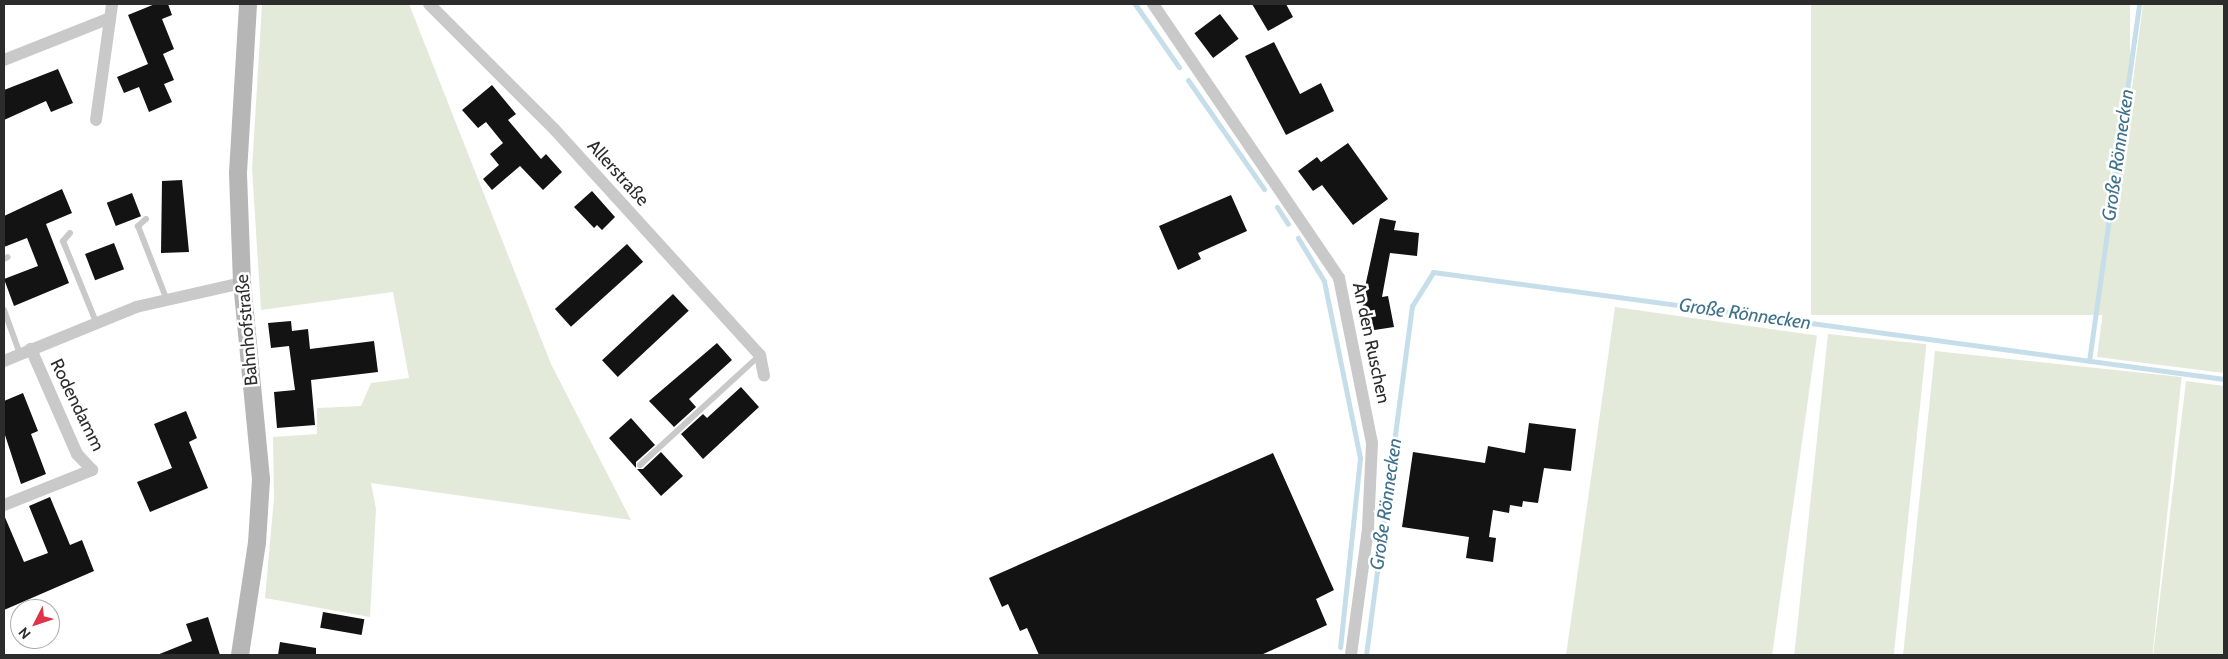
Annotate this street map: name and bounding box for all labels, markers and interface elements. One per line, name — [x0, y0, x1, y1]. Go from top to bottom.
water label: Große Rönnecken — [2097, 88, 2139, 222]
street label: Allerstraße — [583, 135, 653, 211]
street label: Bahnhofstraße — [231, 273, 263, 387]
street label: An den Ruschen — [1348, 280, 1394, 406]
water label: Große Rönnecken — [1678, 293, 1812, 335]
street label: Rodendamm — [45, 355, 109, 455]
water label: Große Rönnecken — [1365, 437, 1407, 571]
north arrow — [10, 599, 60, 649]
text: N — [14, 624, 34, 643]

